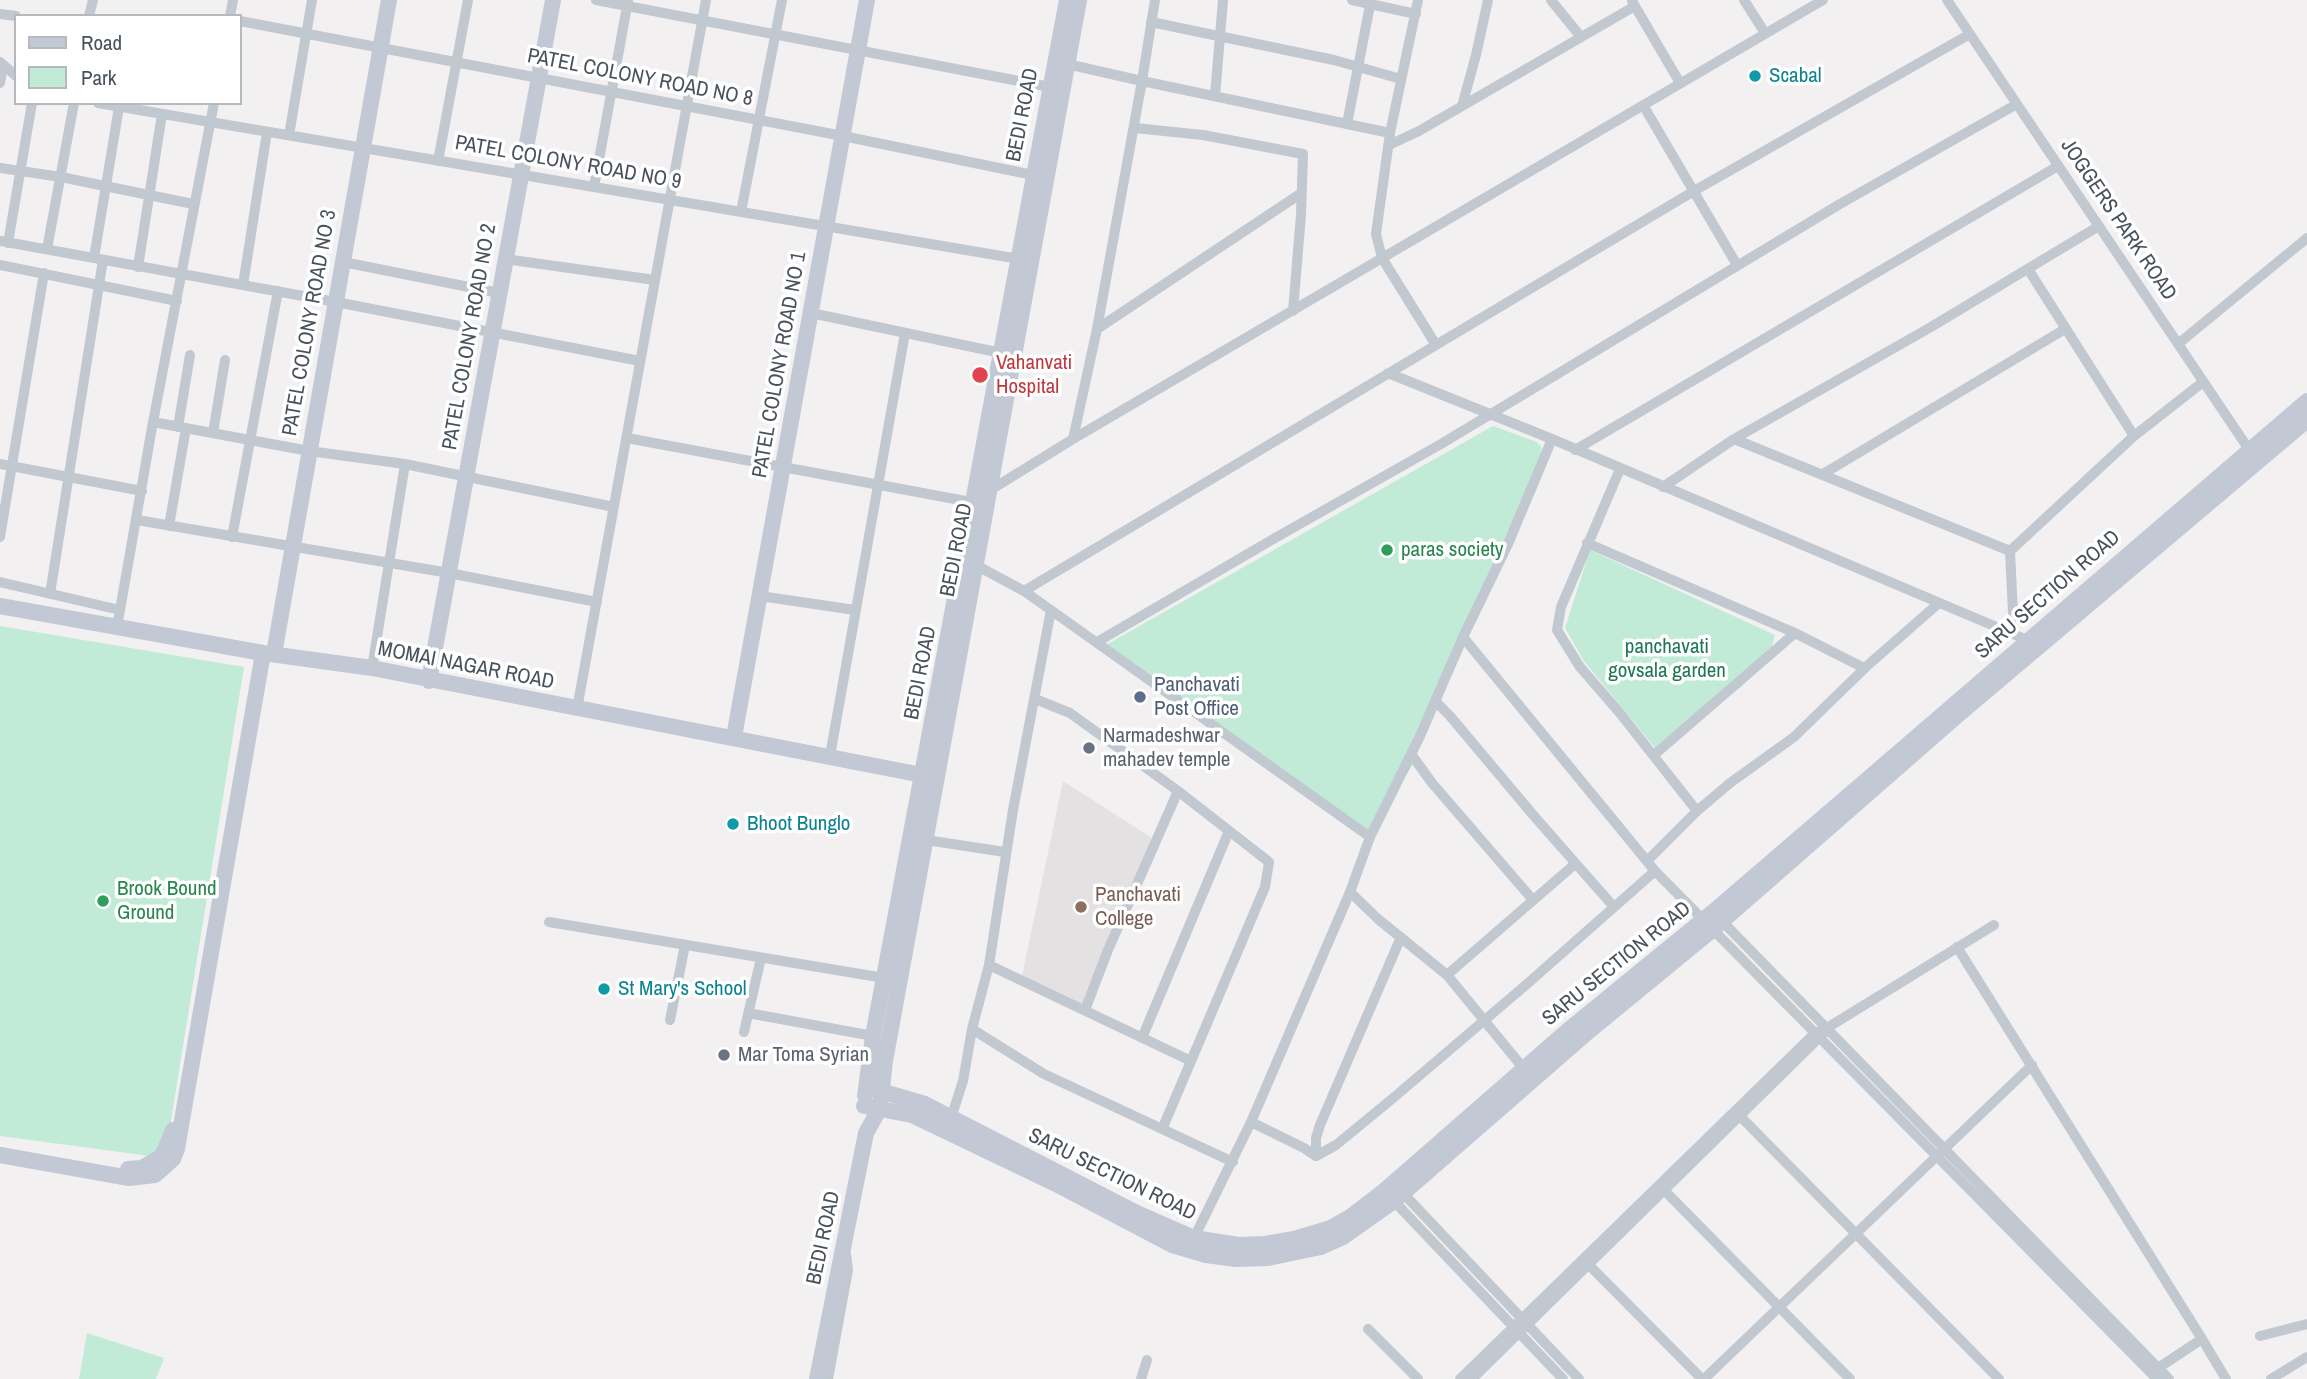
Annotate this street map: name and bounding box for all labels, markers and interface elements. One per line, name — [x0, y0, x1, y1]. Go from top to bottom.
legend — [14, 14, 242, 105]
text: Road — [81, 28, 122, 57]
street label: PATEL COLONY ROAD NO 8 — [525, 44, 755, 112]
text: Park — [81, 63, 116, 92]
place label: Scabal — [1769, 63, 1822, 89]
street label: BEDI ROAD — [1002, 66, 1044, 164]
marker: Scabal — [1747, 68, 1763, 84]
street label: PATEL COLONY ROAD NO 9 — [453, 131, 683, 195]
street label: JOGGERS PARK ROAD — [2055, 135, 2181, 305]
street label: PATEL COLONY ROAD NO 3 — [278, 208, 342, 438]
street label: PATEL COLONY ROAD NO 2 — [438, 222, 502, 452]
street label: PATEL COLONY ROAD NO 1 — [748, 250, 812, 480]
place label: Vahanvati Hospital — [996, 350, 1072, 400]
marker: Vahanvati Hospital — [970, 365, 990, 385]
street label: BEDI ROAD — [936, 501, 978, 599]
street label: SARU SECTION ROAD — [1970, 525, 2126, 665]
place label: paras society — [1401, 537, 1503, 563]
marker: paras society — [1379, 542, 1395, 558]
street label: BEDI ROAD — [900, 624, 942, 722]
park label: panchavati govsala garden — [1608, 634, 1726, 684]
street label: MOMAI NAGAR ROAD — [376, 637, 556, 695]
place label: Panchavati Post Office — [1154, 672, 1240, 722]
marker: Panchavati Post Office — [1132, 689, 1148, 705]
place label: Narmadeshwar mahadev temple — [1103, 723, 1230, 773]
marker: Narmadeshwar mahadev temple — [1081, 740, 1097, 756]
place label: Bhoot Bunglo — [747, 811, 850, 837]
marker: Bhoot Bunglo — [725, 816, 741, 832]
place label: Brook Bound Ground — [117, 876, 217, 926]
place label: Panchavati College — [1095, 882, 1181, 932]
marker: Brook Bound Ground — [95, 893, 111, 909]
street label: SARU SECTION ROAD — [1538, 896, 1696, 1032]
marker: Panchavati College — [1073, 899, 1089, 915]
place label: St Mary's School — [618, 976, 747, 1002]
marker: St Mary's School — [596, 981, 612, 997]
place label: Mar Toma Syrian — [738, 1042, 869, 1068]
marker: Mar Toma Syrian — [716, 1047, 732, 1063]
street label: SARU SECTION ROAD — [1024, 1123, 1200, 1227]
street label: BEDI ROAD — [802, 1189, 846, 1287]

